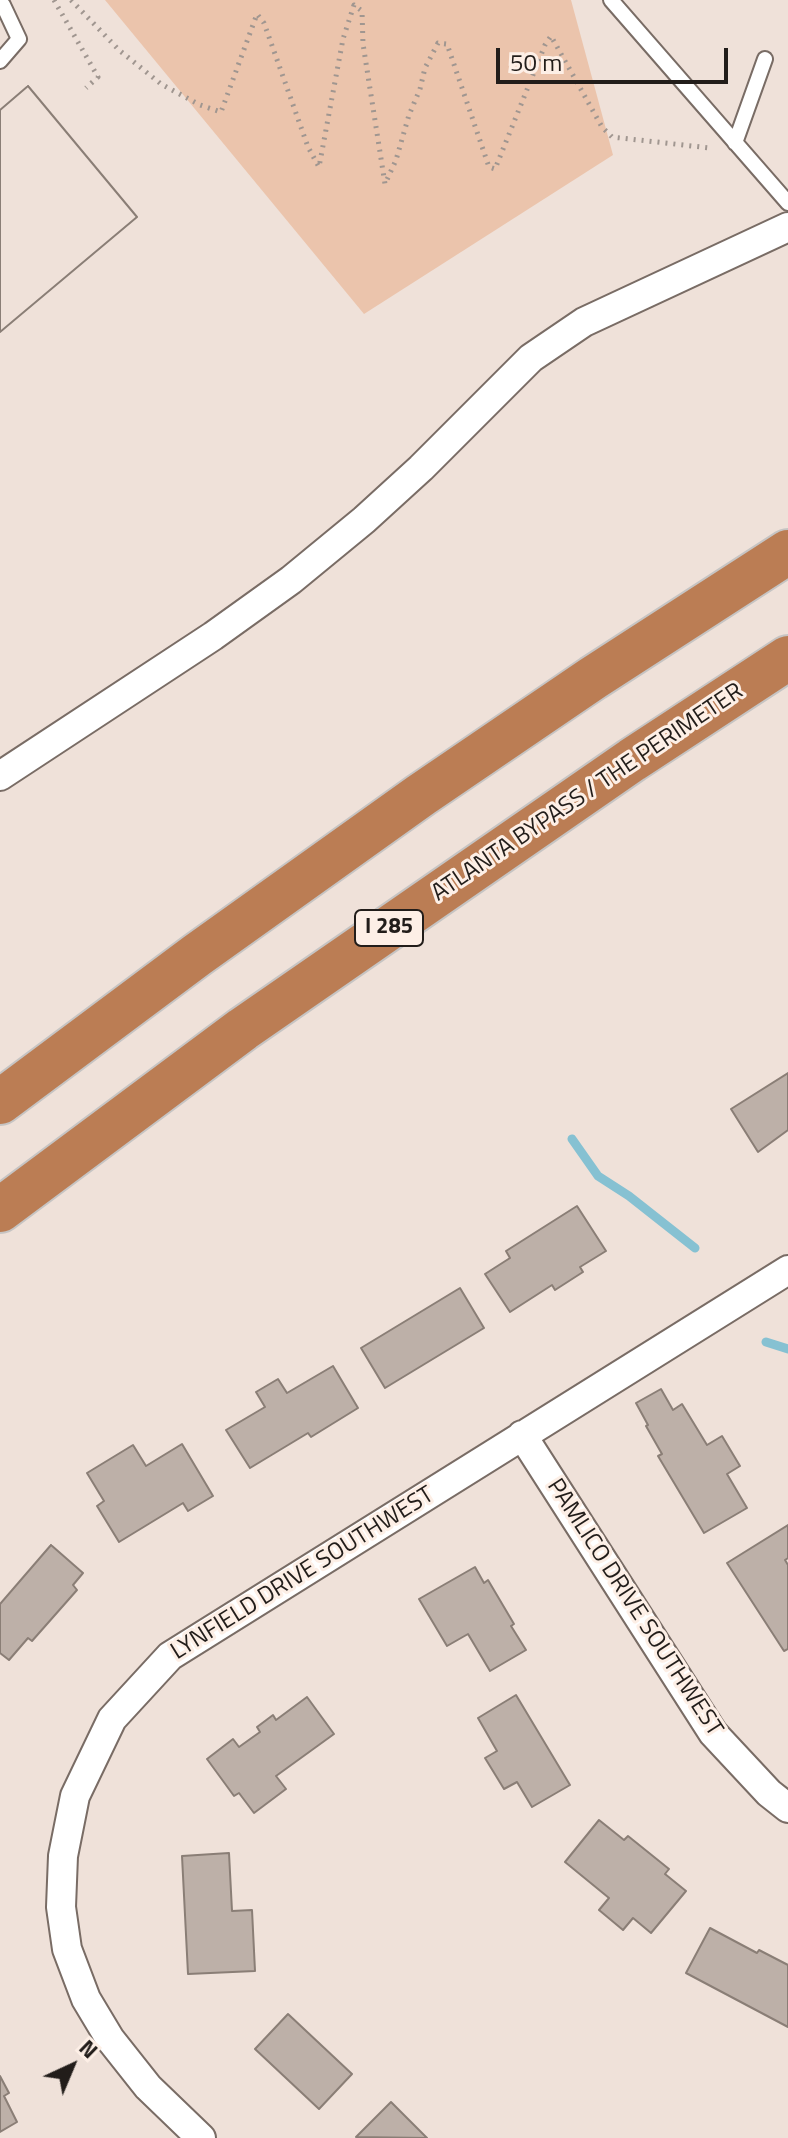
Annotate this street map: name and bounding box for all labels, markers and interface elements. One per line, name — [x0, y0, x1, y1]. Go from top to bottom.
scale bar — [500, 32, 732, 82]
text: 50 m — [510, 44, 562, 80]
street label: ATLANTA BYPASS / THE PERIMETER — [427, 678, 749, 908]
road number: I 285 — [355, 910, 423, 946]
street label: PAMLICO DRIVE SOUTHWEST — [540, 1474, 728, 1742]
street label: LYNFIELD DRIVE SOUTHWEST — [166, 1481, 440, 1667]
north arrow — [32, 2026, 112, 2106]
text: N — [71, 2031, 106, 2066]

